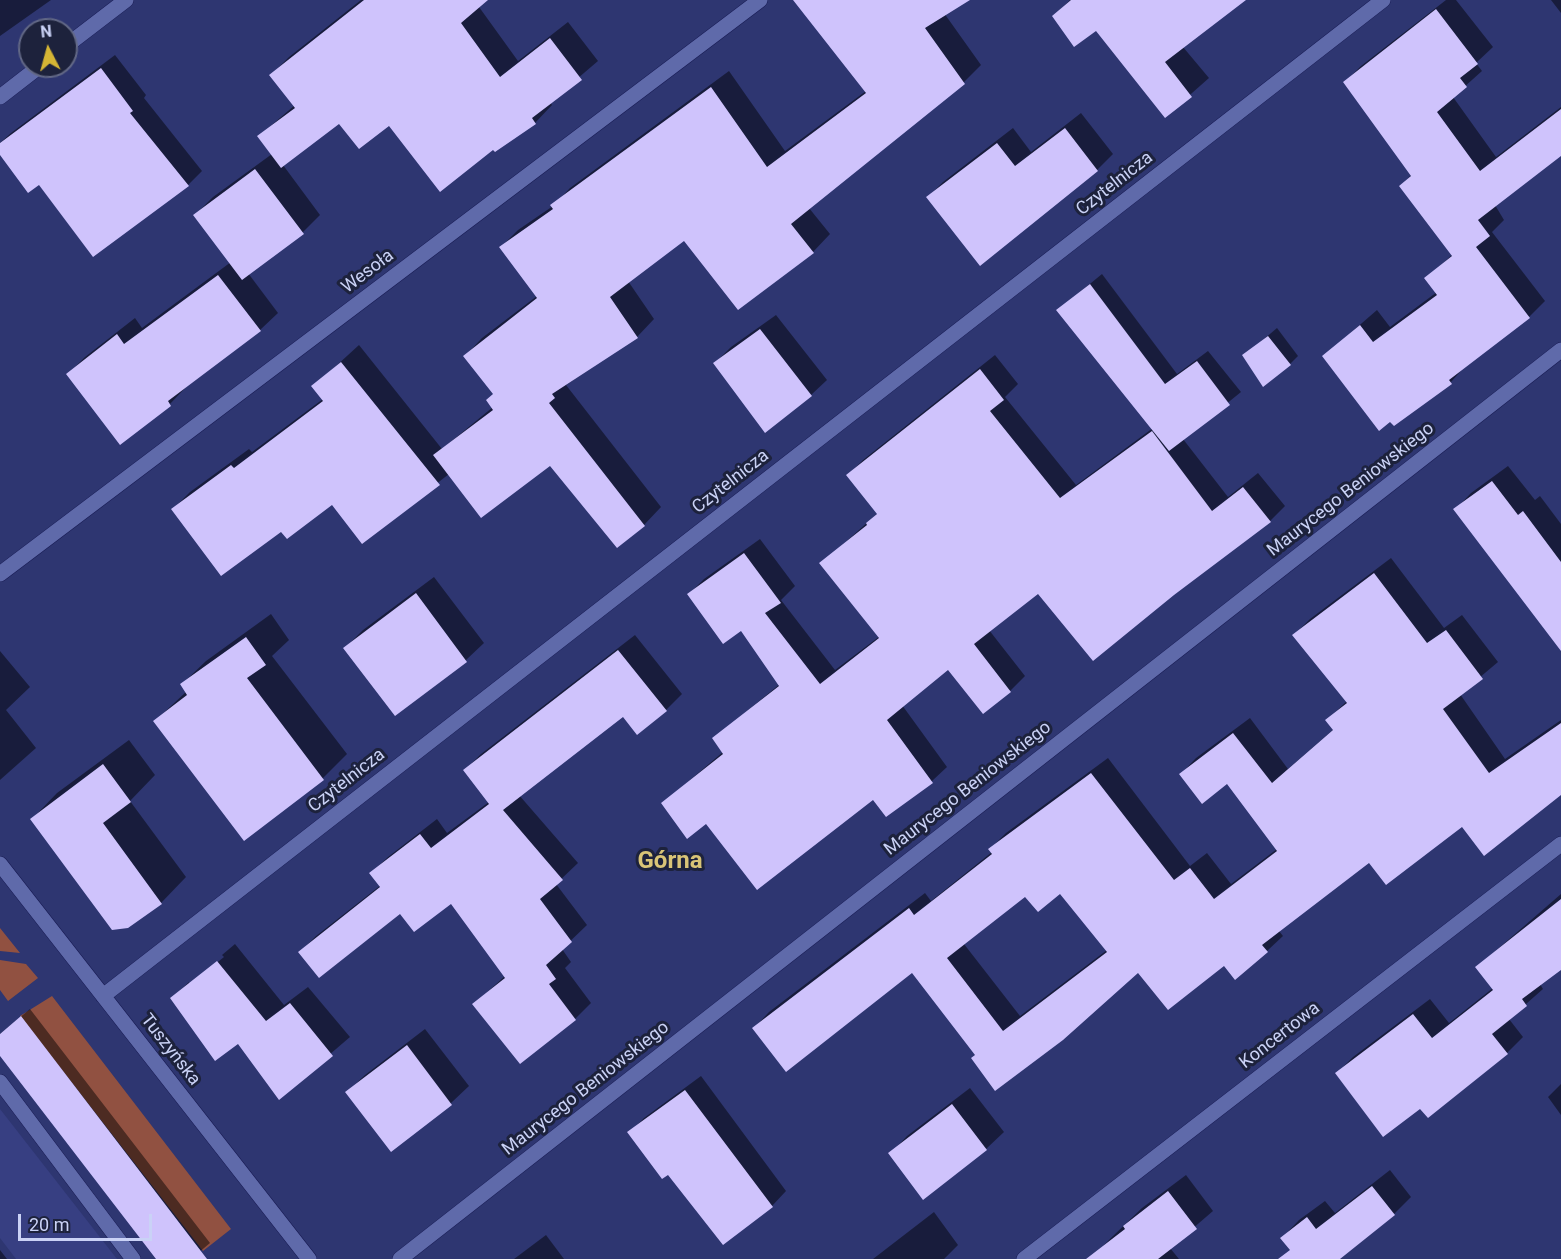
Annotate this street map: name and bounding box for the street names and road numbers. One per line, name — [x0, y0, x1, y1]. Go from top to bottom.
street label: Czytelnicza — [1072, 147, 1158, 221]
street label: Wesoła — [338, 245, 398, 299]
street label: Maurycego Beniowskiego — [1263, 418, 1439, 562]
street label: Czytelnicza — [688, 445, 774, 519]
street label: Maurycego Beniowskiego — [880, 717, 1056, 861]
street label: Czytelnicza — [304, 744, 390, 818]
street label: Koncertowa — [1236, 998, 1324, 1074]
street label: Tuszyńska — [135, 1010, 205, 1090]
street label: Maurycego Beniowskiego — [498, 1017, 674, 1161]

